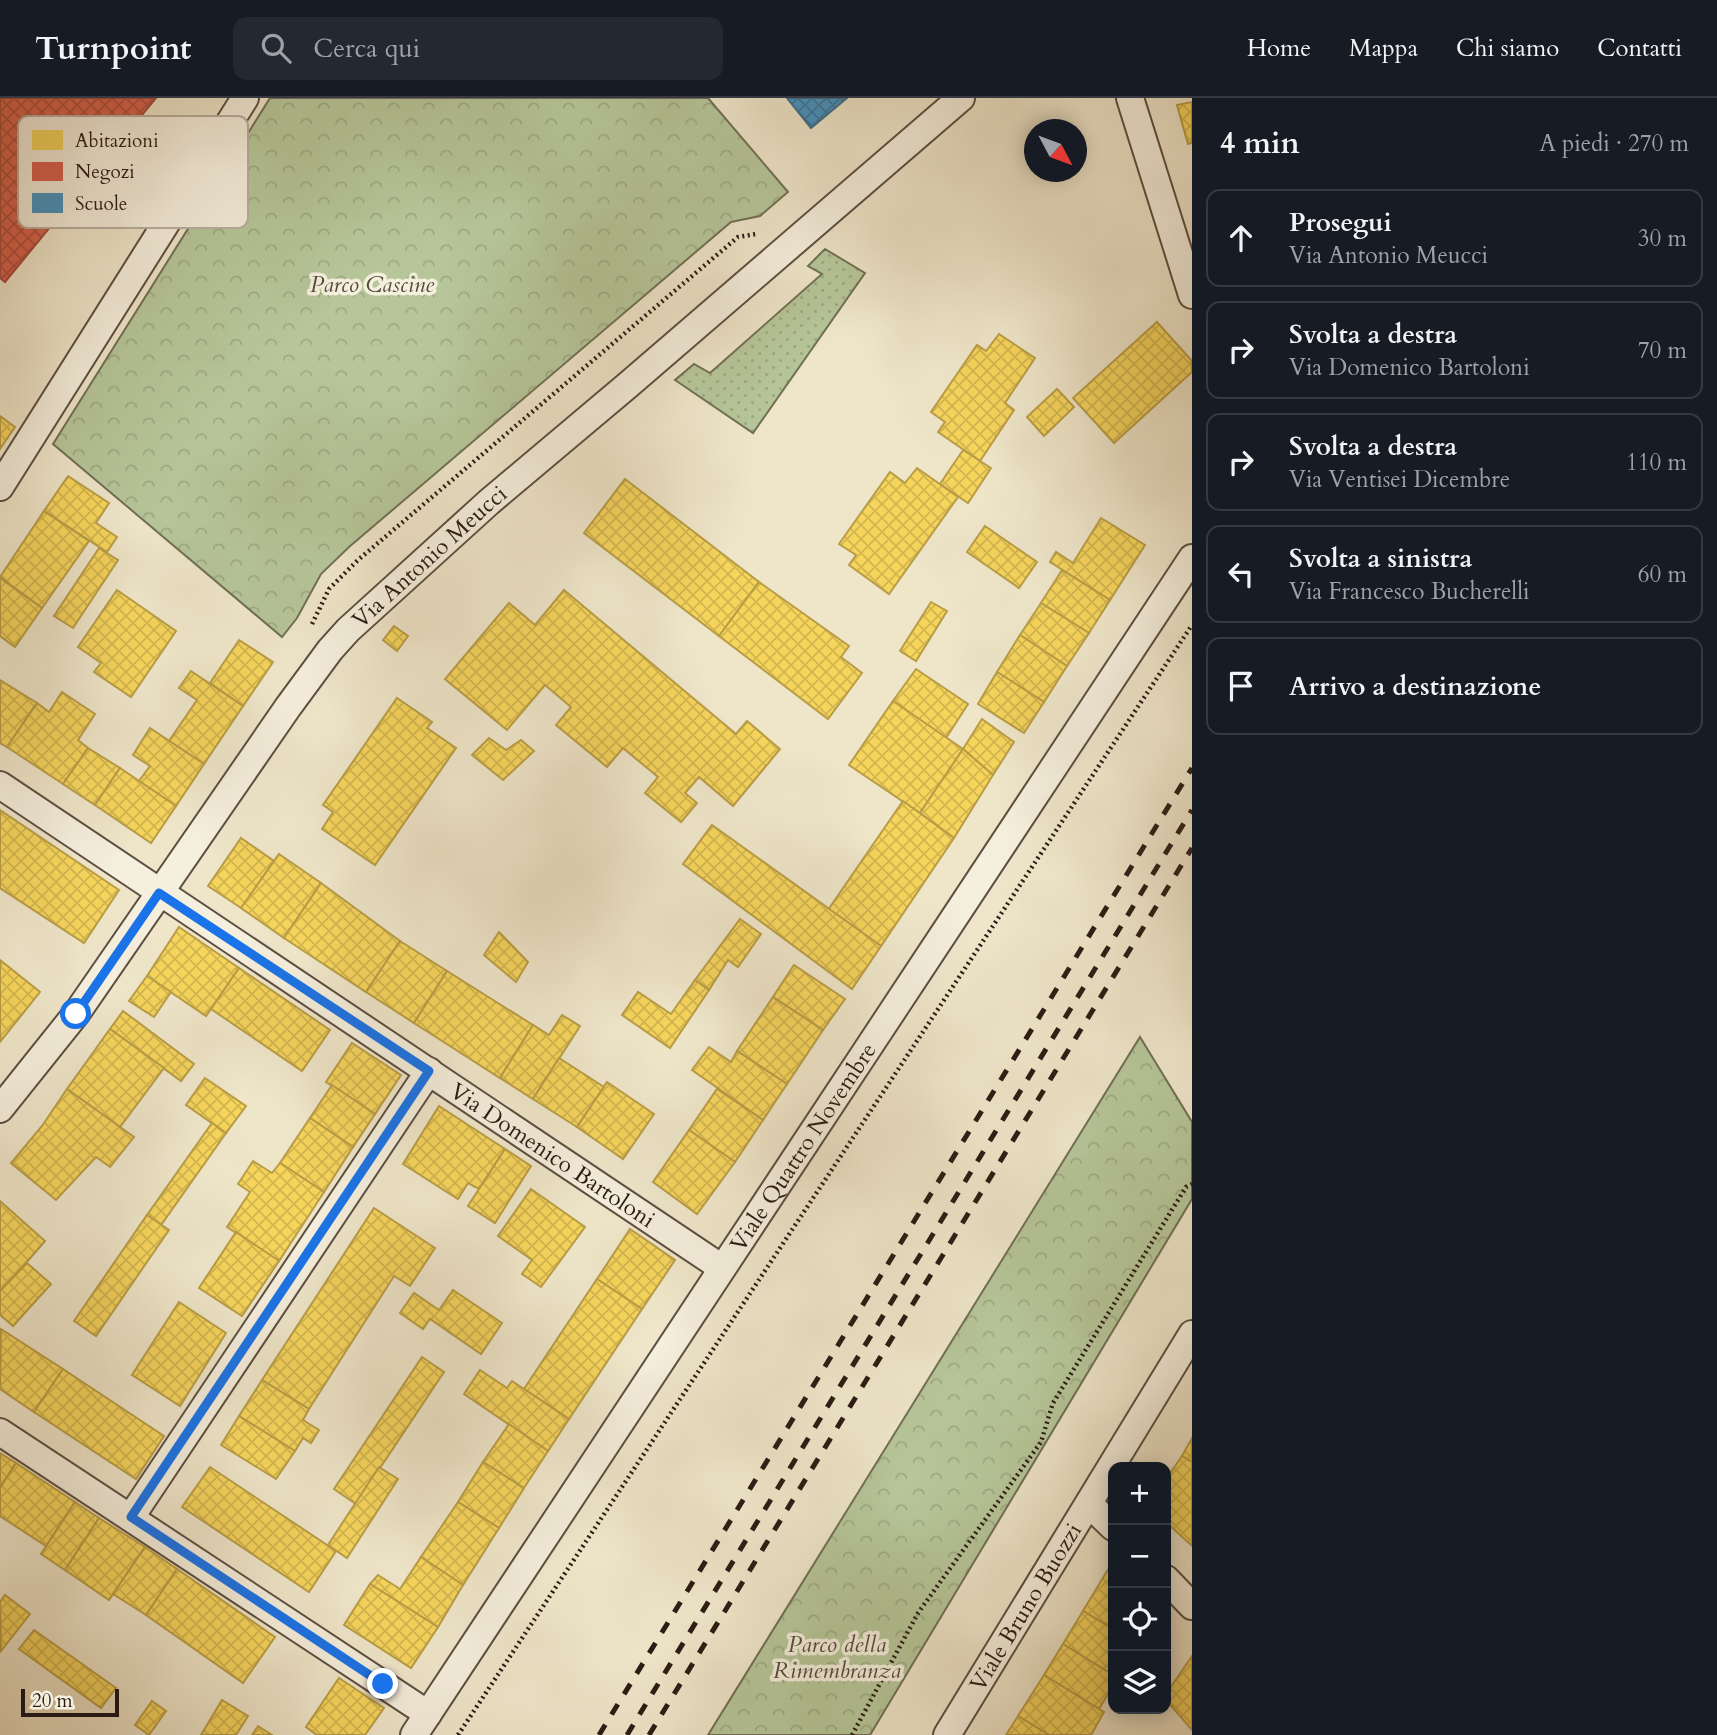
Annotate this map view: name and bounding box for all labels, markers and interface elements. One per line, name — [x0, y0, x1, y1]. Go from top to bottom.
search box — [233, 17, 723, 80]
text: Turnpoint — [35, 26, 191, 71]
icon: search — [257, 29, 295, 67]
text: Cerca qui — [313, 31, 420, 66]
text: Home — [1247, 32, 1311, 65]
text: Mappa — [1349, 32, 1418, 65]
text: Chi siamo — [1456, 32, 1559, 65]
text: Contatti — [1597, 32, 1682, 65]
legend — [18, 116, 248, 228]
north arrow — [1024, 119, 1087, 182]
text: 4 min — [1220, 123, 1300, 164]
text: Abitazioni — [75, 128, 159, 154]
text: A piedi · 270 m — [1539, 128, 1689, 159]
text: Negozi — [75, 159, 135, 185]
text: Scuole — [75, 191, 127, 217]
text: Prosegui — [1289, 205, 1392, 240]
icon: ahead — [1222, 219, 1260, 257]
text: 30 m — [1638, 223, 1687, 254]
text: Via Antonio Meucci — [1289, 240, 1488, 271]
park label: Parco Cascine — [310, 269, 434, 300]
text: Svolta a destra — [1289, 317, 1457, 352]
icon: right — [1222, 331, 1260, 369]
text: 70 m — [1638, 335, 1687, 366]
text: Via Domenico Bartoloni — [1289, 352, 1530, 383]
text: Svolta a destra — [1289, 429, 1457, 464]
icon: right — [1222, 443, 1260, 481]
text: 110 m — [1626, 447, 1687, 478]
text: Via Ventisei Dicembre — [1289, 464, 1510, 495]
street label: Via Antonio Meucci — [345, 479, 514, 635]
text: Svolta a sinistra — [1289, 541, 1472, 576]
icon: left — [1222, 555, 1260, 593]
text: 60 m — [1638, 559, 1687, 590]
text: Via Francesco Bucherelli — [1289, 576, 1530, 607]
icon: arrive — [1222, 667, 1260, 705]
text: Arrivo a destinazione — [1289, 669, 1541, 704]
route start — [60, 998, 91, 1029]
street label: Viale Quattro Novembre — [723, 1037, 884, 1258]
street label: Via Domenico Bartoloni — [444, 1075, 661, 1235]
map controls — [1108, 1462, 1171, 1714]
button: + — [1108, 1462, 1171, 1525]
street label: Viale Bruno Buozzi — [962, 1517, 1089, 1697]
button: − — [1108, 1525, 1171, 1588]
button: locate — [1108, 1588, 1171, 1651]
park label: Parco della Rimembranza — [773, 1629, 901, 1686]
button: layers — [1108, 1651, 1171, 1714]
route end — [367, 1668, 398, 1699]
scale bar — [21, 1686, 119, 1718]
text: 20 m — [32, 1688, 73, 1714]

